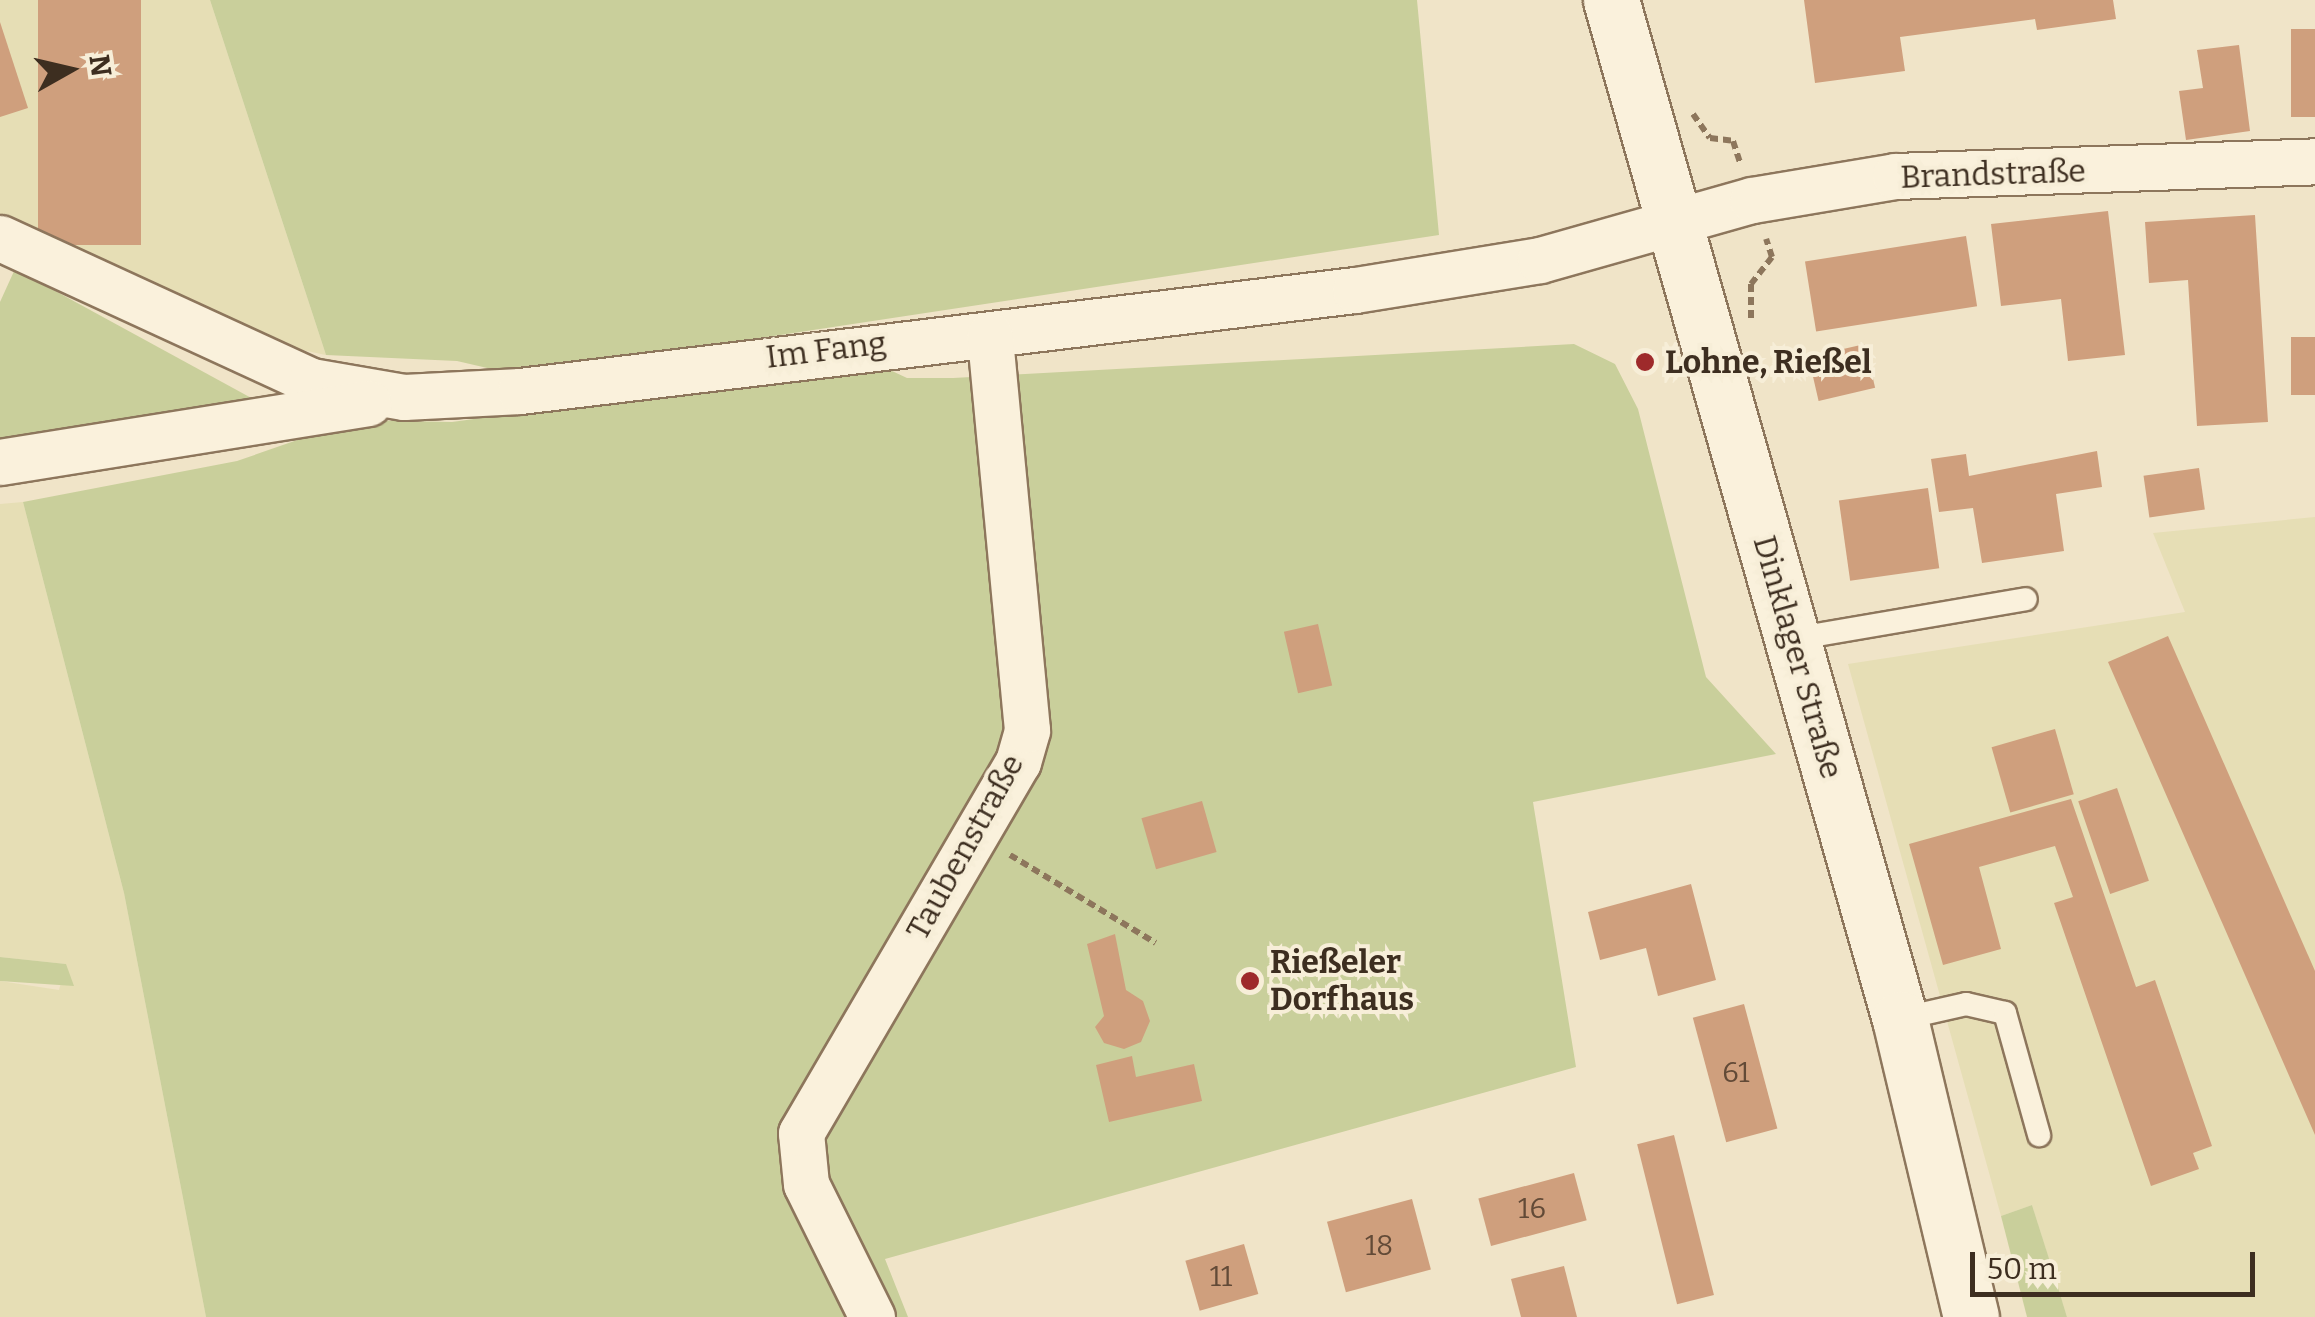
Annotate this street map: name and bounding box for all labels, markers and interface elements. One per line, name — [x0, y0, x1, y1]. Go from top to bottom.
north arrow — [20, 20, 120, 120]
text: N — [82, 53, 118, 79]
street label: Brandstraße — [1900, 152, 2086, 196]
street label: Im Fang — [764, 324, 888, 376]
place label: Lohne, Rießel — [1665, 343, 1872, 381]
marker: Lohne, Rießel — [1634, 351, 1656, 373]
street label: Dinklager Straße — [1745, 531, 1851, 783]
street label: Taubenstraße — [898, 748, 1032, 946]
place label: Rießeler Dorfhaus — [1270, 944, 1414, 1019]
marker: Rießeler Dorfhaus — [1239, 970, 1261, 992]
house number: 61 — [1722, 1056, 1750, 1090]
house number: 16 — [1518, 1192, 1546, 1226]
house number: 18 — [1365, 1229, 1393, 1263]
scale bar — [1975, 1232, 2260, 1294]
text: 50 m — [1987, 1251, 2057, 1287]
house number: 11 — [1210, 1260, 1232, 1294]

